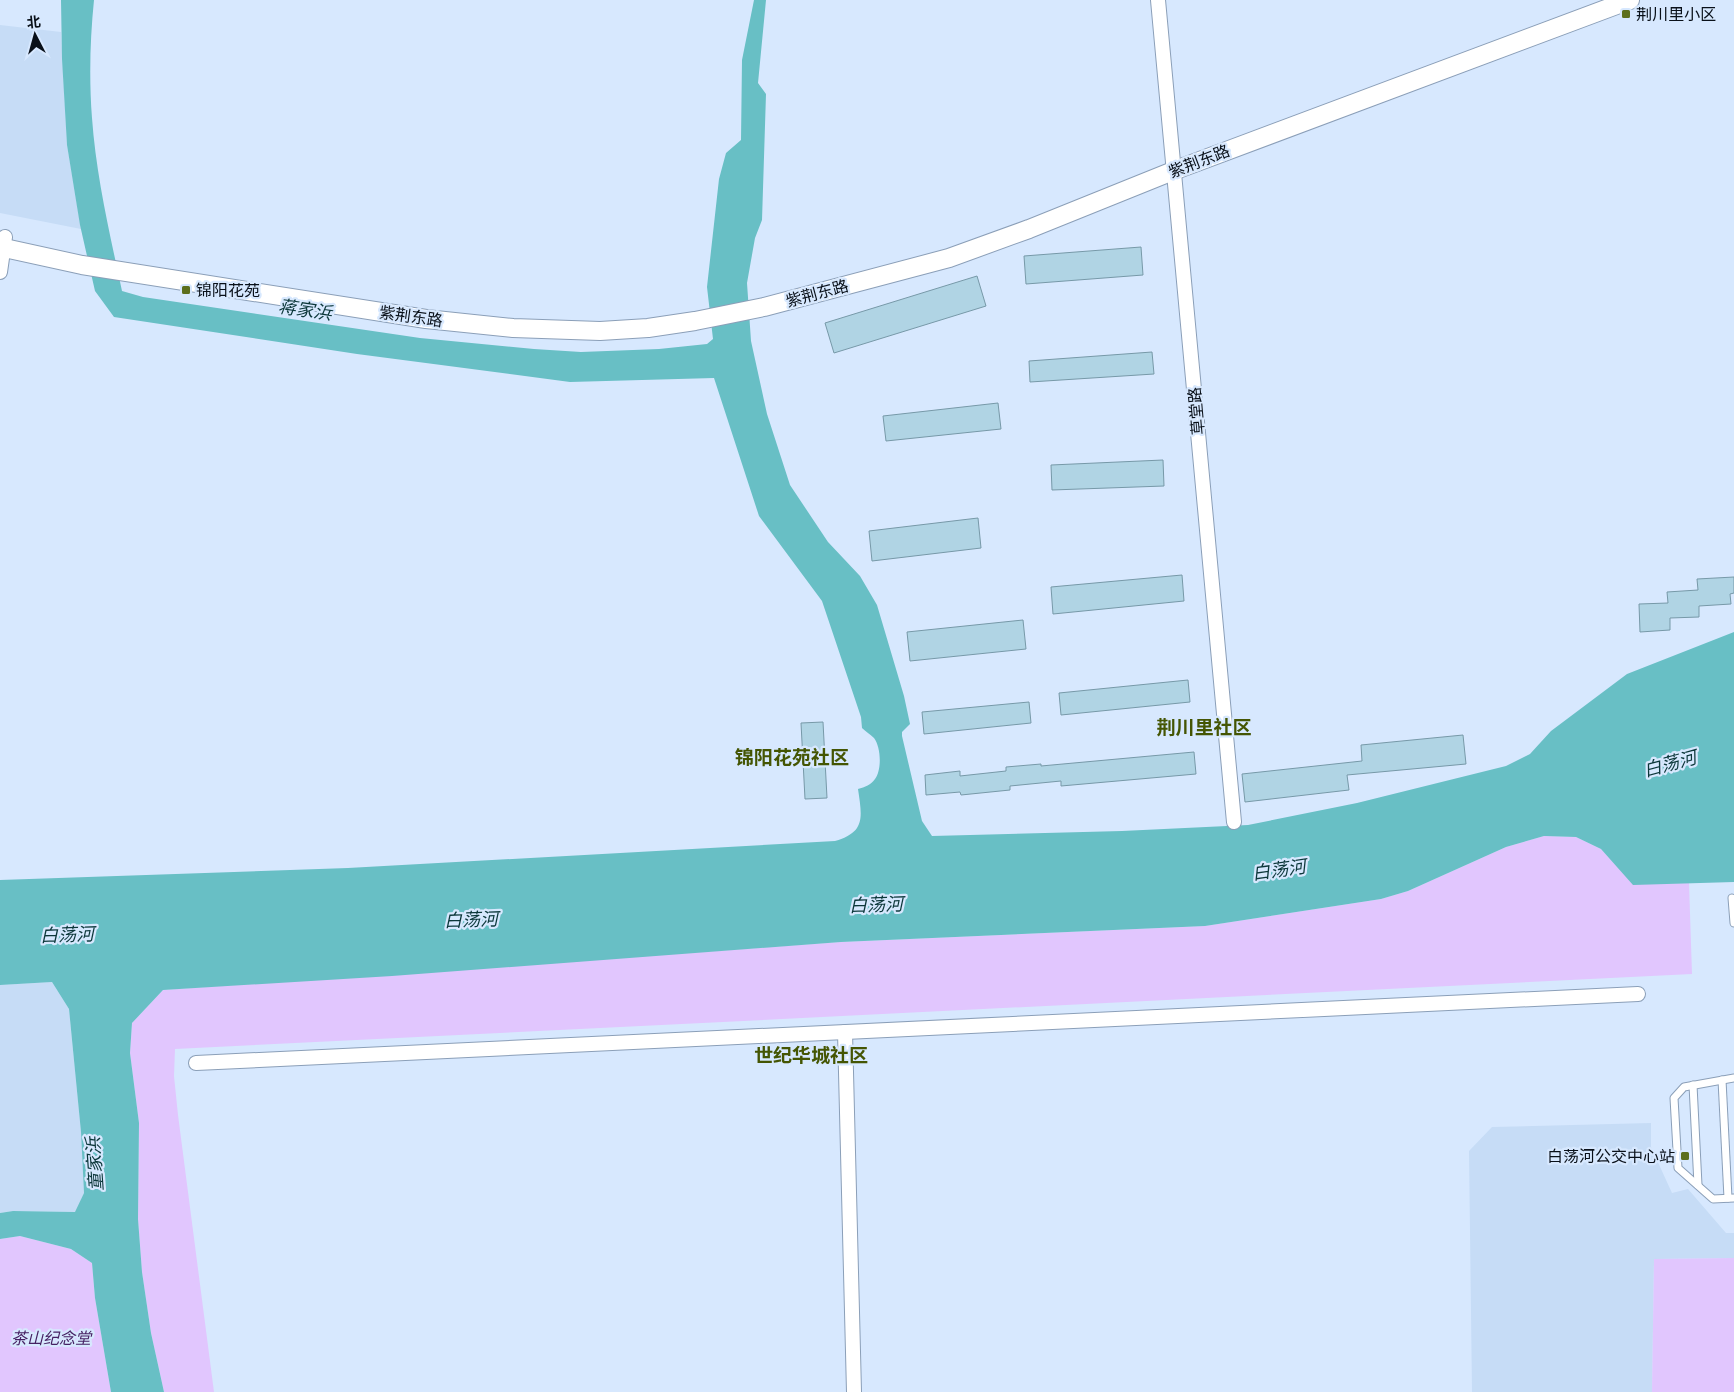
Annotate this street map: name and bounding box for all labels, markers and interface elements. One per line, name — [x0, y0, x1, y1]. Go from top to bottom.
place label: 荆川里小区 — [1636, 4, 1716, 24]
marker: 荆川里小区 — [1620, 8, 1632, 20]
north arrow — [10, 10, 60, 60]
text: 北 — [26, 12, 42, 32]
street label: 紫荆东路 — [1166, 140, 1232, 182]
street label: 紫荆东路 — [783, 275, 851, 311]
place label: 锦阳花苑 — [196, 280, 260, 300]
marker: 锦阳花苑 — [180, 284, 192, 296]
water label: 蒋家浜 — [277, 295, 335, 325]
street label: 紫荆东路 — [378, 302, 444, 330]
street label: 草堂路 — [1184, 386, 1208, 436]
district label: 荆川里社区 — [1156, 716, 1252, 739]
district label: 锦阳花苑社区 — [735, 746, 849, 769]
water label: 白荡河 — [1641, 746, 1702, 782]
water label: 白荡河 — [1251, 855, 1310, 885]
water label: 白荡河 — [849, 893, 906, 917]
water label: 白荡河 — [444, 908, 501, 932]
water label: 白荡河 — [40, 923, 97, 947]
district label: 世纪华城社区 — [754, 1044, 868, 1067]
water label: 童家浜 — [82, 1134, 108, 1192]
place label: 白荡河公交中心站 — [1547, 1146, 1675, 1166]
marker: 白荡河公交中心站 — [1679, 1150, 1691, 1162]
park label: 茶山纪念堂 — [11, 1328, 93, 1348]

